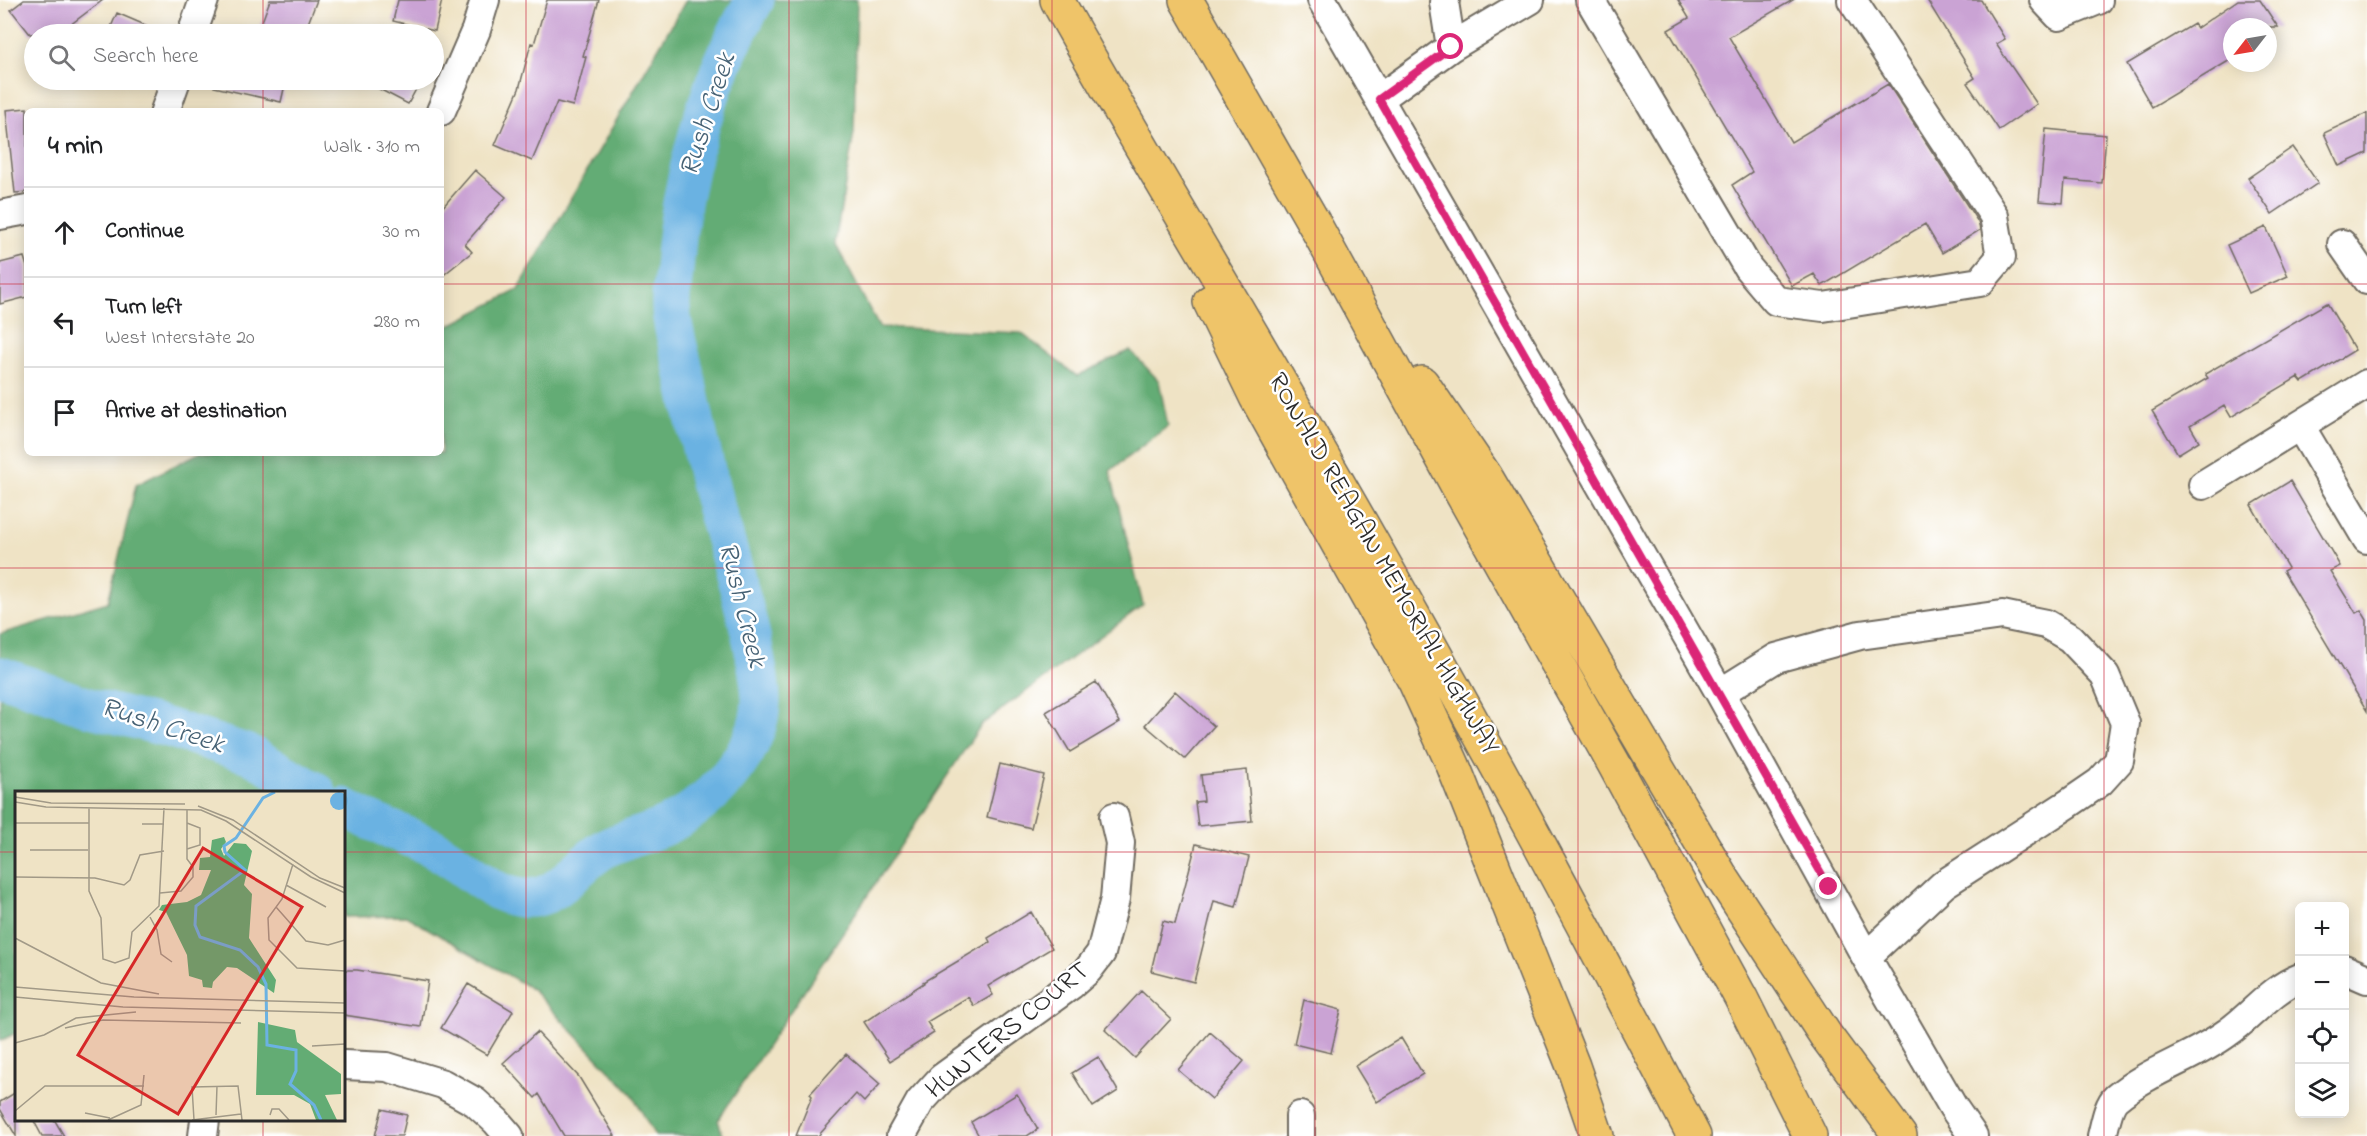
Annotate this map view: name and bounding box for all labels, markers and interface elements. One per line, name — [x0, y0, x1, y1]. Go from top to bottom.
north arrow — [2223, 18, 2277, 72]
search box — [24, 24, 444, 90]
route start — [1437, 33, 1463, 59]
icon: search — [45, 41, 78, 74]
text: Search here — [93, 41, 198, 73]
water label: Rush Creek — [670, 46, 749, 182]
text: 4 min — [48, 128, 103, 166]
text: Walk · 310 m — [324, 133, 420, 162]
icon: ahead — [48, 216, 81, 249]
text: Continue — [105, 216, 184, 248]
text: 30 m — [383, 218, 420, 247]
text: Turn left — [105, 292, 182, 324]
icon: left — [48, 306, 81, 339]
text: 280 m — [373, 308, 420, 337]
text: West Interstate 20 — [105, 324, 255, 353]
street label: RONALD REAGAN MEMORIAL HIGHWAY — [1257, 366, 1509, 763]
icon: arrive — [48, 396, 81, 429]
text: Arrive at destination — [105, 396, 287, 428]
water label: Rush Creek — [706, 538, 777, 673]
water label: Rush Creek — [95, 688, 231, 767]
inset map — [15, 791, 345, 1121]
route end — [1815, 873, 1841, 899]
map controls — [2295, 902, 2349, 1118]
button: + — [2295, 902, 2349, 956]
street label: HUNTERS COURT — [918, 953, 1098, 1109]
button: − — [2295, 956, 2349, 1010]
button: locate — [2295, 1010, 2349, 1064]
button: layers — [2295, 1064, 2349, 1118]

